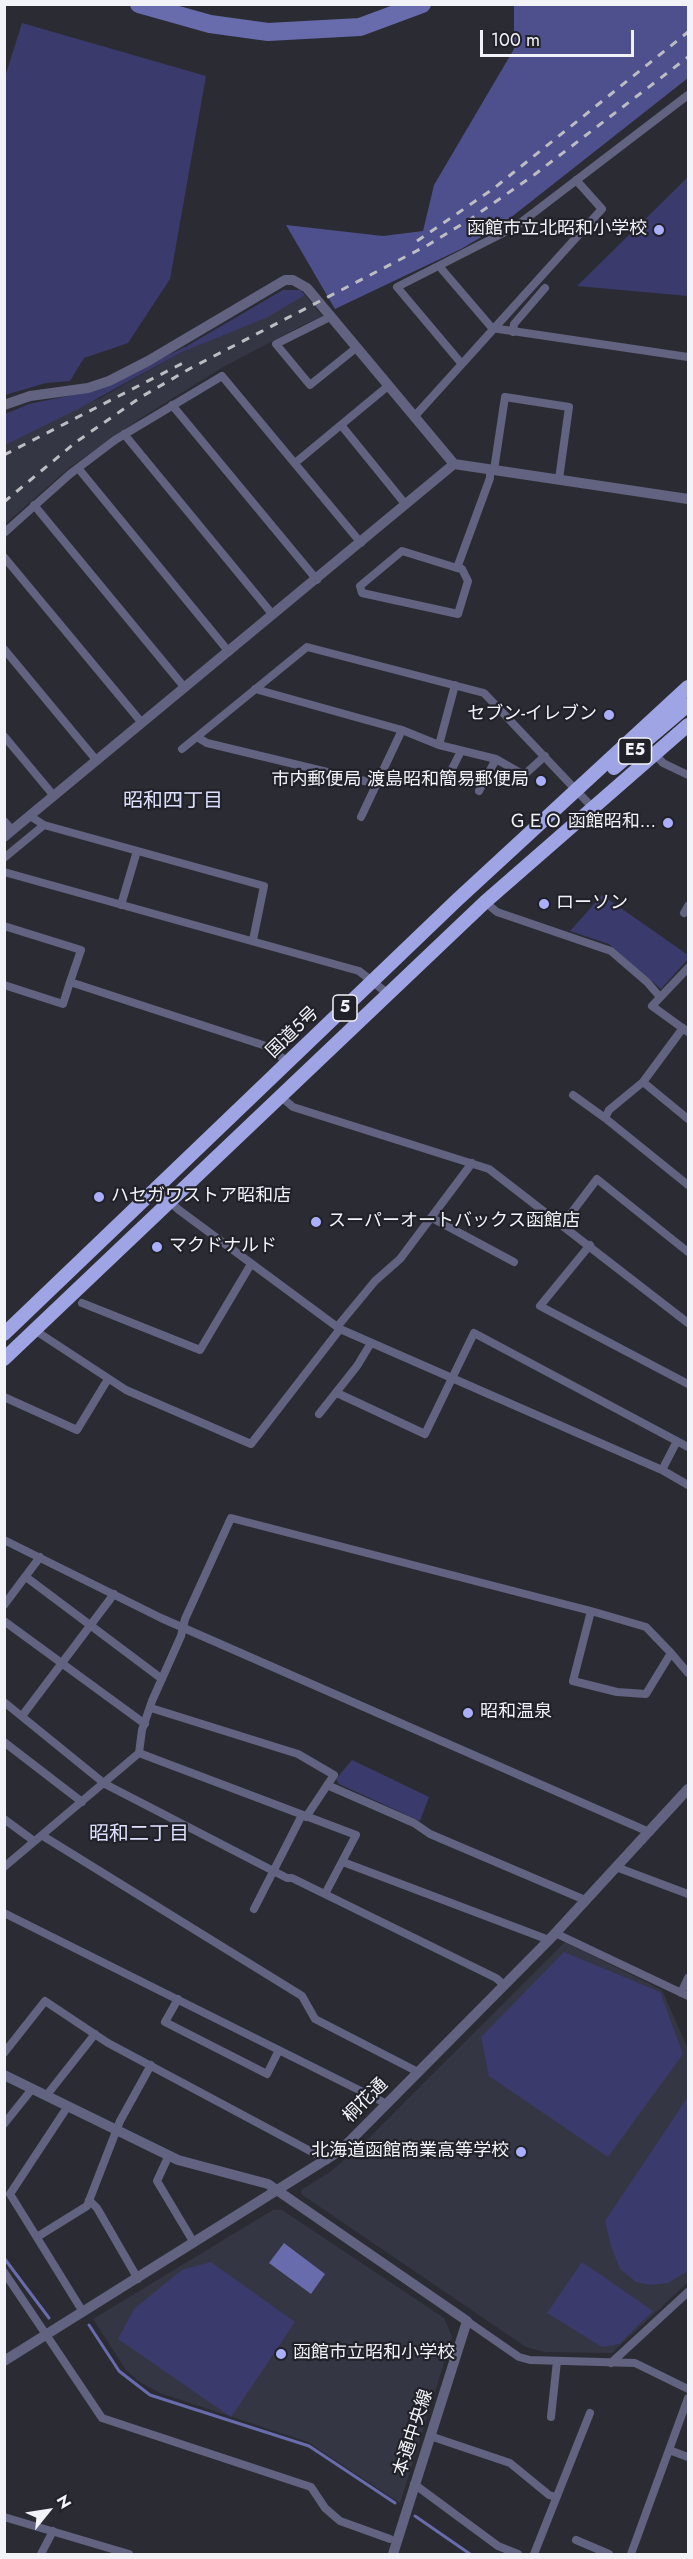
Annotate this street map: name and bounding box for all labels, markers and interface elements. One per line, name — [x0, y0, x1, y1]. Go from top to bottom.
scale bar — [483, 18, 638, 56]
text: 100 m — [491, 27, 540, 53]
place label: 函館市立北昭和小学校 — [467, 219, 647, 241]
marker: 函館市立北昭和小学校 — [652, 223, 666, 237]
place label: セブン-イレブン — [467, 704, 597, 726]
marker: セブン-イレブン — [602, 708, 616, 722]
road number: E5 — [618, 738, 652, 764]
place label: 市内郵便局 渡島昭和簡易郵便局 — [272, 770, 529, 792]
marker: 市内郵便局 渡島昭和簡易郵便局 — [534, 774, 548, 788]
district label: 昭和四丁目 — [123, 790, 223, 814]
place label: ＧＥＯ 函館昭和… — [508, 812, 656, 834]
marker: ＧＥＯ 函館昭和… — [661, 816, 675, 830]
place label: ローソン — [556, 893, 628, 915]
marker: ローソン — [537, 897, 551, 911]
road number: 5 — [333, 995, 357, 1021]
street label: 国道5号 — [262, 1003, 324, 1063]
place label: ハセガワストア昭和店 — [111, 1186, 291, 1208]
marker: ハセガワストア昭和店 — [92, 1190, 106, 1204]
place label: スーパーオートバックス函館店 — [328, 1211, 580, 1233]
marker: スーパーオートバックス函館店 — [309, 1215, 323, 1229]
place label: マクドナルド — [169, 1236, 277, 1258]
marker: マクドナルド — [150, 1240, 164, 1254]
place label: 昭和温泉 — [480, 1702, 552, 1724]
marker: 昭和温泉 — [461, 1706, 475, 1720]
district label: 昭和二丁目 — [89, 1823, 189, 1847]
street label: 桐花通 — [339, 2074, 393, 2128]
place label: 北海道函館商業高等学校 — [311, 2141, 509, 2163]
marker: 北海道函館商業高等学校 — [514, 2145, 528, 2159]
place label: 函館市立昭和小学校 — [293, 2343, 455, 2365]
marker: 函館市立昭和小学校 — [274, 2347, 288, 2361]
street label: 本通中央線 — [390, 2387, 438, 2479]
north arrow — [18, 2481, 78, 2541]
text: N — [51, 2490, 77, 2513]

